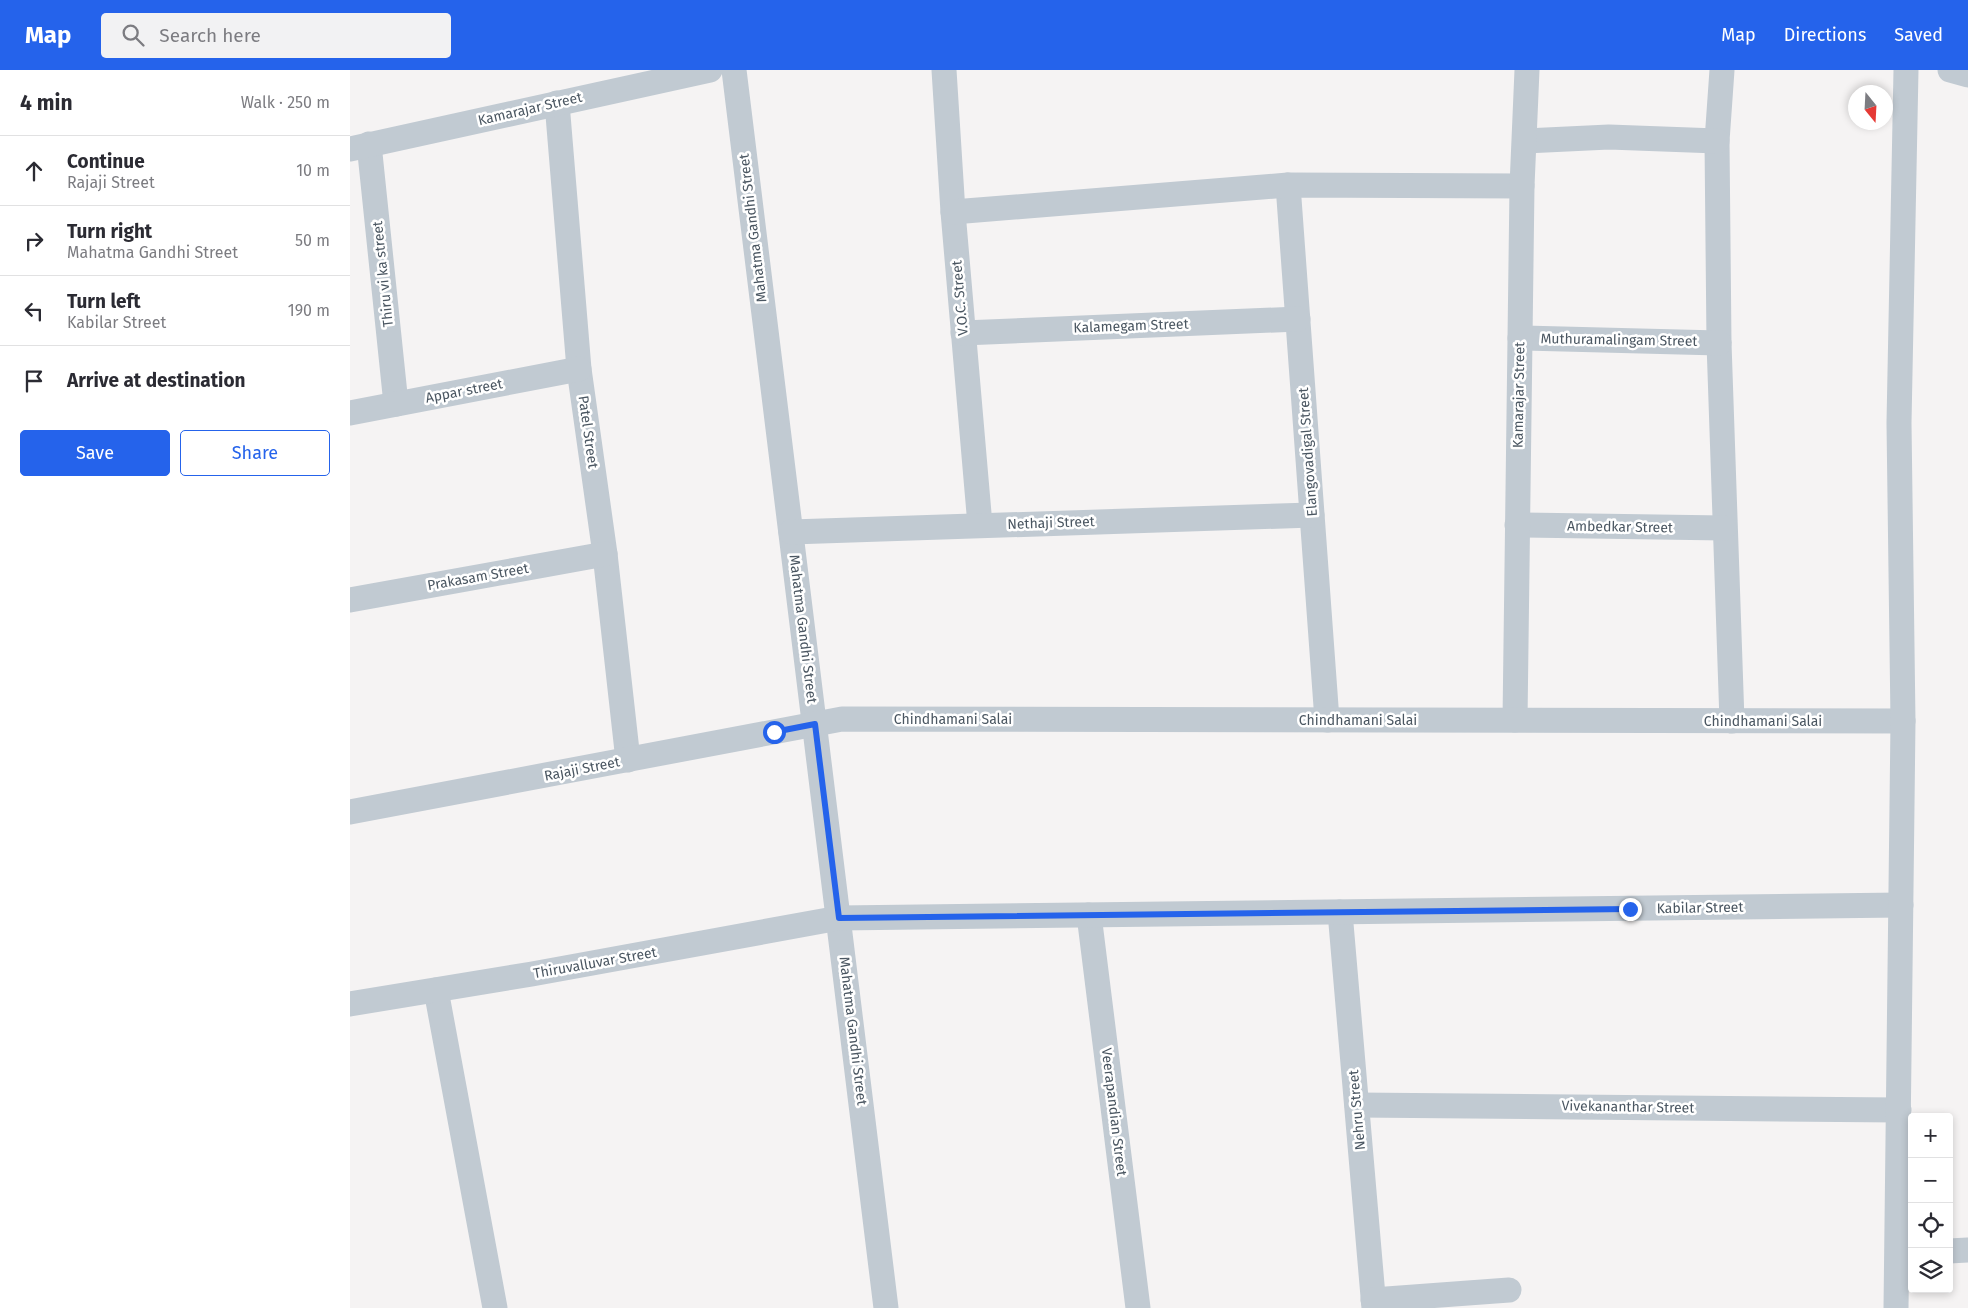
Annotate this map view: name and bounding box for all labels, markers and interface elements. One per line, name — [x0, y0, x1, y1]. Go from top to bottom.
search box — [101, 13, 451, 58]
text: Map — [25, 21, 71, 49]
icon: search — [119, 21, 147, 49]
text: Search here — [159, 24, 261, 47]
text: Map — [1721, 24, 1756, 46]
text: Directions — [1784, 24, 1866, 46]
text: Saved — [1894, 24, 1943, 46]
north arrow — [1848, 85, 1893, 130]
street label: Kamarajar Street — [476, 89, 585, 129]
text: 4 min — [20, 90, 73, 116]
text: Walk · 250 m — [241, 93, 330, 112]
text: Continue — [67, 150, 145, 173]
street label: Mahatma Gandhi Street — [735, 152, 771, 303]
icon: ahead — [20, 157, 48, 185]
text: 10 m — [296, 161, 330, 180]
text: Rajaji Street — [67, 173, 155, 192]
street label: Thiru vi ka street — [369, 219, 397, 328]
text: Turn right — [67, 220, 152, 243]
icon: right — [20, 227, 48, 255]
text: 50 m — [295, 231, 330, 250]
text: Mahatma Gandhi Street — [67, 243, 238, 262]
street label: V.O.C. Street — [948, 259, 972, 336]
text: Turn left — [67, 290, 141, 313]
icon: left — [20, 297, 48, 325]
text: 190 m — [288, 301, 330, 320]
text: Kabilar Street — [67, 313, 166, 332]
street label: Kalamegam Street — [1073, 315, 1190, 337]
street label: Muthuramalingam Street — [1540, 330, 1699, 350]
street label: Kamarajar Street — [1510, 341, 1528, 448]
icon: arrive — [20, 367, 48, 395]
text: Arrive at destination — [67, 369, 246, 392]
street label: Appar street — [424, 375, 505, 407]
street label: Elangovadigal Street — [1295, 386, 1321, 517]
street label: Patel Street — [574, 395, 602, 470]
button: Save — [20, 430, 170, 476]
button: Share — [180, 430, 330, 476]
street label: Nethaji Street — [1007, 513, 1096, 533]
street label: Ambedkar Street — [1567, 518, 1674, 536]
street label: Mahatma Gandhi Street — [785, 554, 821, 705]
street label: Prakasam Street — [426, 560, 531, 594]
street label: Chindhamani Salai — [894, 711, 1012, 728]
street label: Chindhamani Salai — [1299, 712, 1417, 729]
street label: Chindhamani Salai — [1704, 713, 1822, 730]
route start — [763, 721, 786, 744]
street label: Rajaji Street — [543, 753, 622, 785]
route end — [1619, 898, 1642, 921]
street label: Kabilar Street — [1656, 899, 1744, 917]
street label: Thiruvalluvar Street — [532, 944, 659, 982]
street label: Mahatma Gandhi Street — [835, 956, 871, 1107]
street label: Veerapandian Street — [1098, 1047, 1130, 1178]
street label: Nehru Street — [1345, 1068, 1369, 1151]
street label: Vivekananthar Street — [1561, 1097, 1695, 1117]
map controls — [1908, 1113, 1953, 1293]
button: + — [1908, 1113, 1953, 1158]
button: − — [1908, 1158, 1953, 1203]
button: locate — [1908, 1203, 1953, 1248]
button: layers — [1908, 1248, 1953, 1293]

